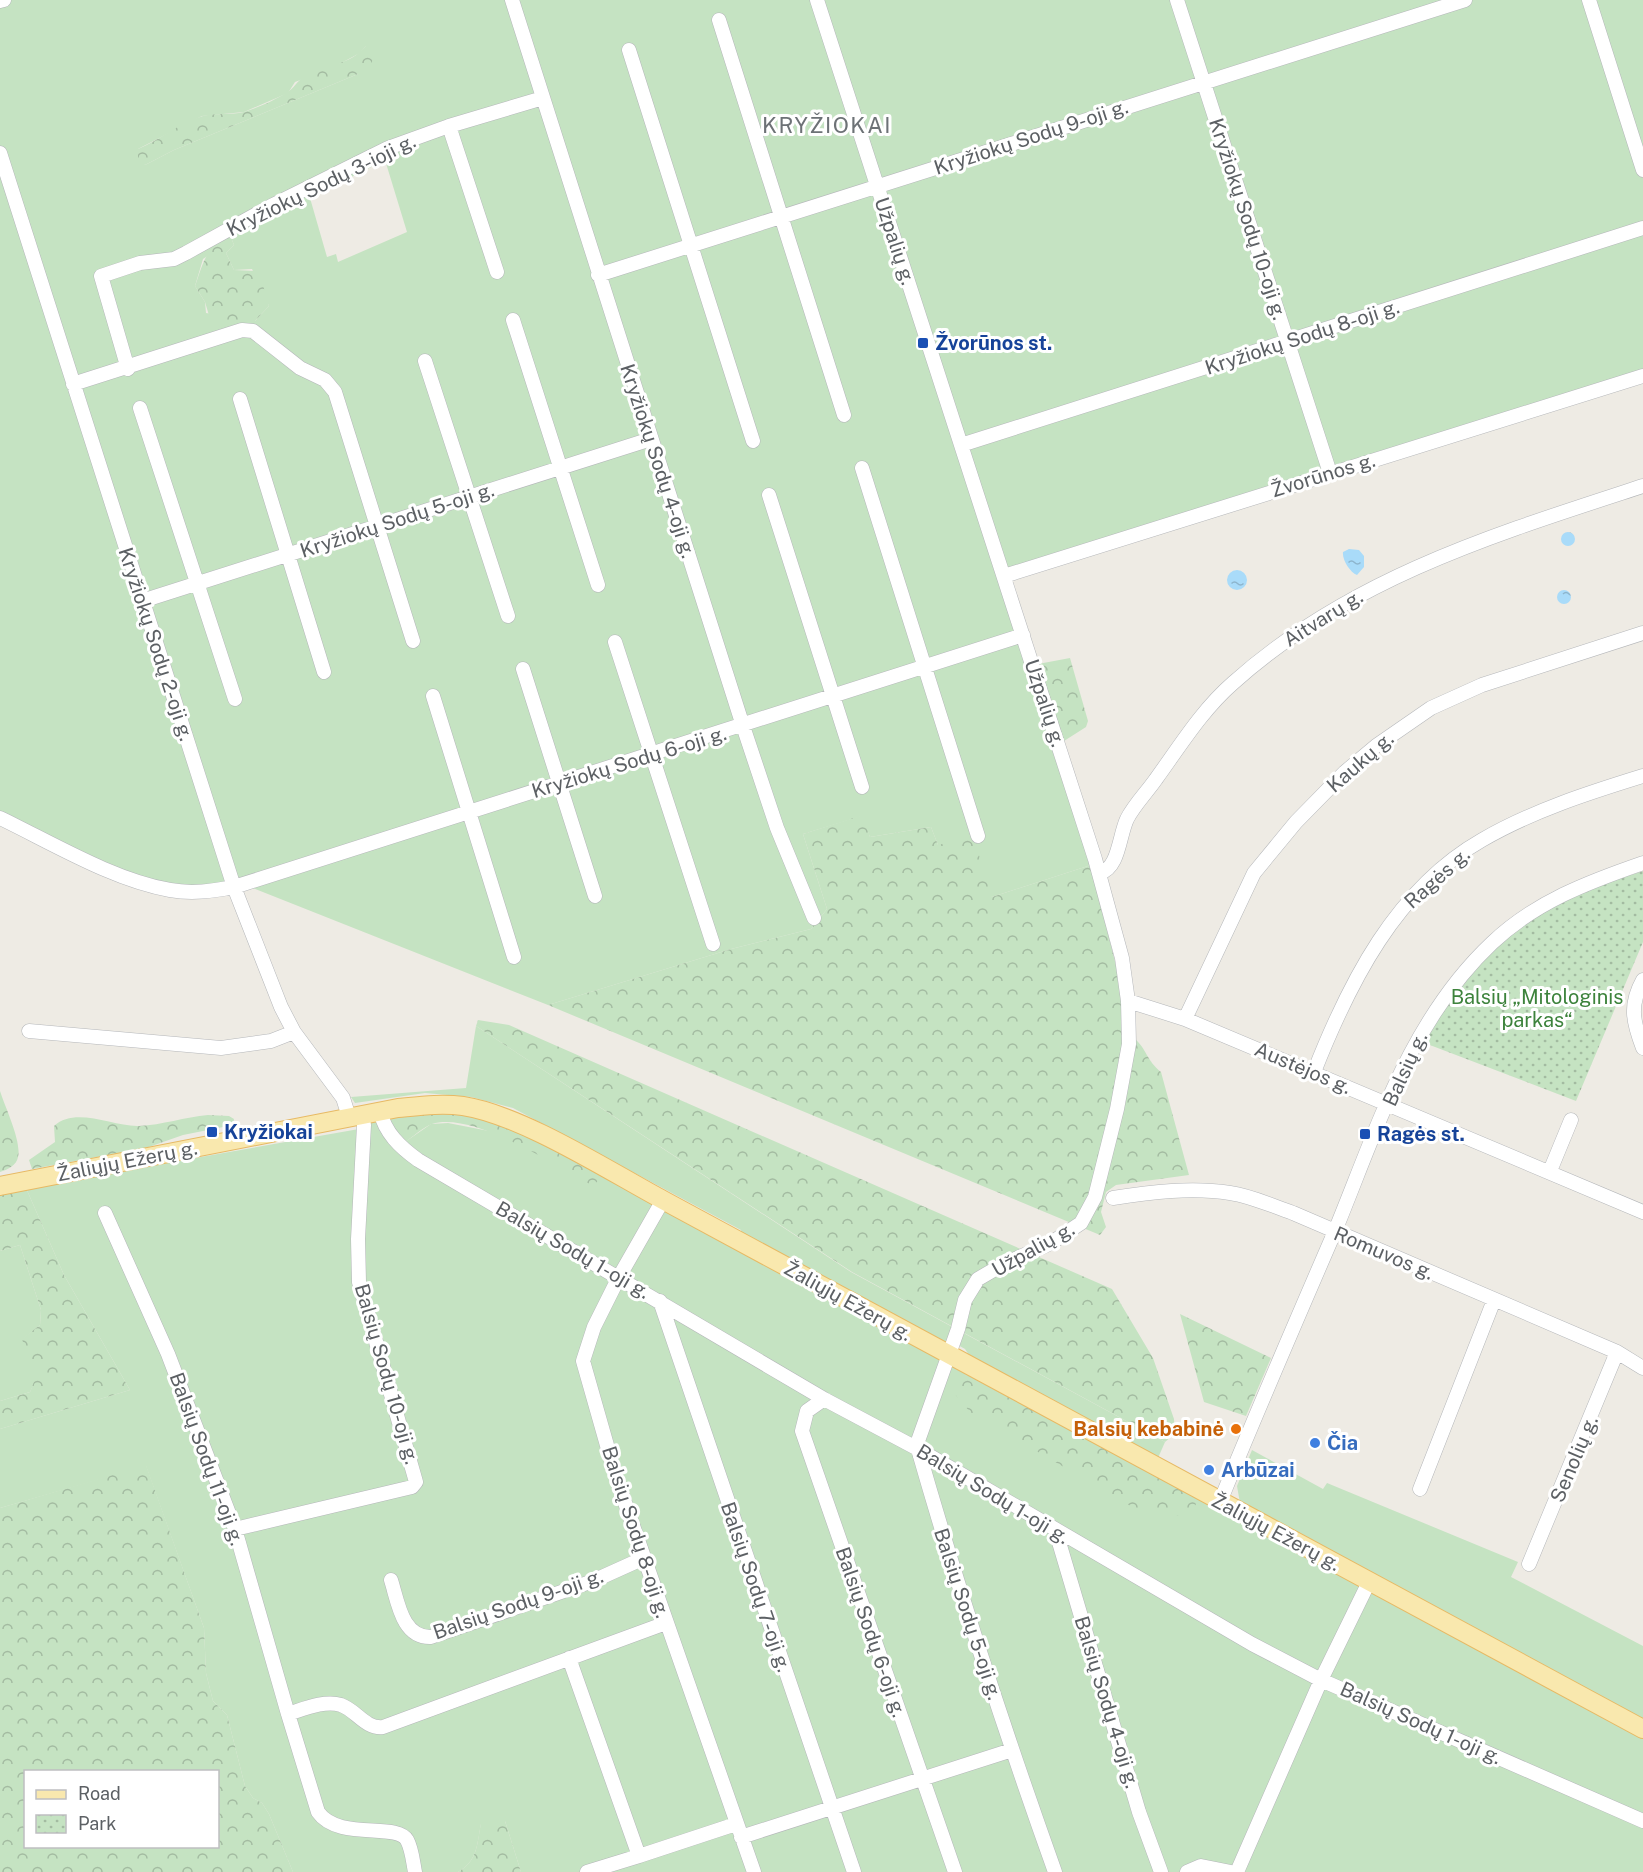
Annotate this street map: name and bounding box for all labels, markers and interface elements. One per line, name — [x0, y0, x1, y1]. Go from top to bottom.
street label: Kryžiokų Sodų 9-oji g. — [931, 94, 1131, 180]
district label: KRYŽIOKAI — [762, 112, 892, 138]
street label: Kryžiokų Sodų 10-oji g. — [1204, 115, 1292, 323]
street label: Kryžiokų Sodų 3-ioji g. — [223, 129, 419, 241]
street label: Užpalių g. — [870, 194, 920, 288]
street label: Kryžiokų Sodų 8-oji g. — [1202, 294, 1402, 380]
place label: Žvorūnos st. — [935, 331, 1052, 355]
marker: Žvorūnos st. — [916, 336, 930, 350]
street label: Kryžiokų Sodų 4-oji g. — [615, 361, 701, 561]
street label: Žvorūnos g. — [1268, 448, 1378, 502]
street label: Kryžiokų Sodų 5-oji g. — [297, 477, 497, 563]
street label: Kryžiokų Sodų 2-oji g. — [113, 544, 199, 744]
street label: Aitvarų g. — [1279, 584, 1367, 652]
street label: Užpalių g. — [1020, 656, 1070, 750]
street label: Kryžiokų Sodų 6-oji g. — [529, 721, 729, 803]
street label: Kaukų g. — [1322, 726, 1398, 798]
street label: Ragės g. — [1399, 842, 1475, 914]
park label: Balsių „Mitologinis parkas“ — [1451, 985, 1623, 1032]
street label: Balsių g. — [1377, 1028, 1433, 1110]
street label: Austėjos g. — [1251, 1037, 1355, 1099]
place label: Kryžiokai — [224, 1120, 313, 1144]
place label: Ragės st. — [1377, 1122, 1465, 1146]
marker: Kryžiokai — [205, 1125, 219, 1139]
marker: Ragės st. — [1358, 1127, 1372, 1141]
street label: Žaliųjų Ežerų g. — [55, 1136, 199, 1186]
street label: Balsių Sodų 1-oji g. — [492, 1196, 654, 1304]
street label: Užpalių g. — [987, 1216, 1079, 1282]
street label: Romuvos g. — [1330, 1221, 1438, 1285]
street label: Žaliųjų Ežerų g. — [780, 1256, 916, 1346]
street label: Balsių Sodų 10-oji g. — [350, 1281, 424, 1467]
street label: Balsių Sodų 11-oji g. — [165, 1369, 249, 1549]
street label: Senolių g. — [1545, 1412, 1603, 1506]
place label: Balsių kebabinė — [1073, 1417, 1224, 1441]
marker: Balsių kebabinė — [1229, 1422, 1243, 1436]
place label: Čia — [1327, 1431, 1358, 1455]
marker: Čia — [1308, 1436, 1322, 1450]
street label: Balsių Sodų 1-oji g. — [912, 1439, 1074, 1549]
street label: Balsių Sodų 8-oji g. — [597, 1443, 675, 1621]
place label: Arbūzai — [1221, 1458, 1295, 1482]
marker: Arbūzai — [1202, 1463, 1216, 1477]
street label: Žaliųjų Ežerų g. — [1207, 1488, 1345, 1576]
street label: Balsių Sodų 7-oji g. — [716, 1499, 796, 1675]
street label: Balsių Sodų 5-oji g. — [929, 1525, 1007, 1703]
street label: Balsių Sodų 6-oji g. — [831, 1544, 911, 1720]
street label: Balsių Sodų 9-oji g. — [430, 1564, 606, 1644]
street label: Balsių Sodų 4-oji g. — [1069, 1613, 1145, 1791]
street label: Balsių Sodų 1-oji g. — [1337, 1677, 1505, 1769]
legend — [24, 1770, 219, 1848]
text: Road — [78, 1783, 121, 1804]
text: Park — [78, 1813, 116, 1834]

